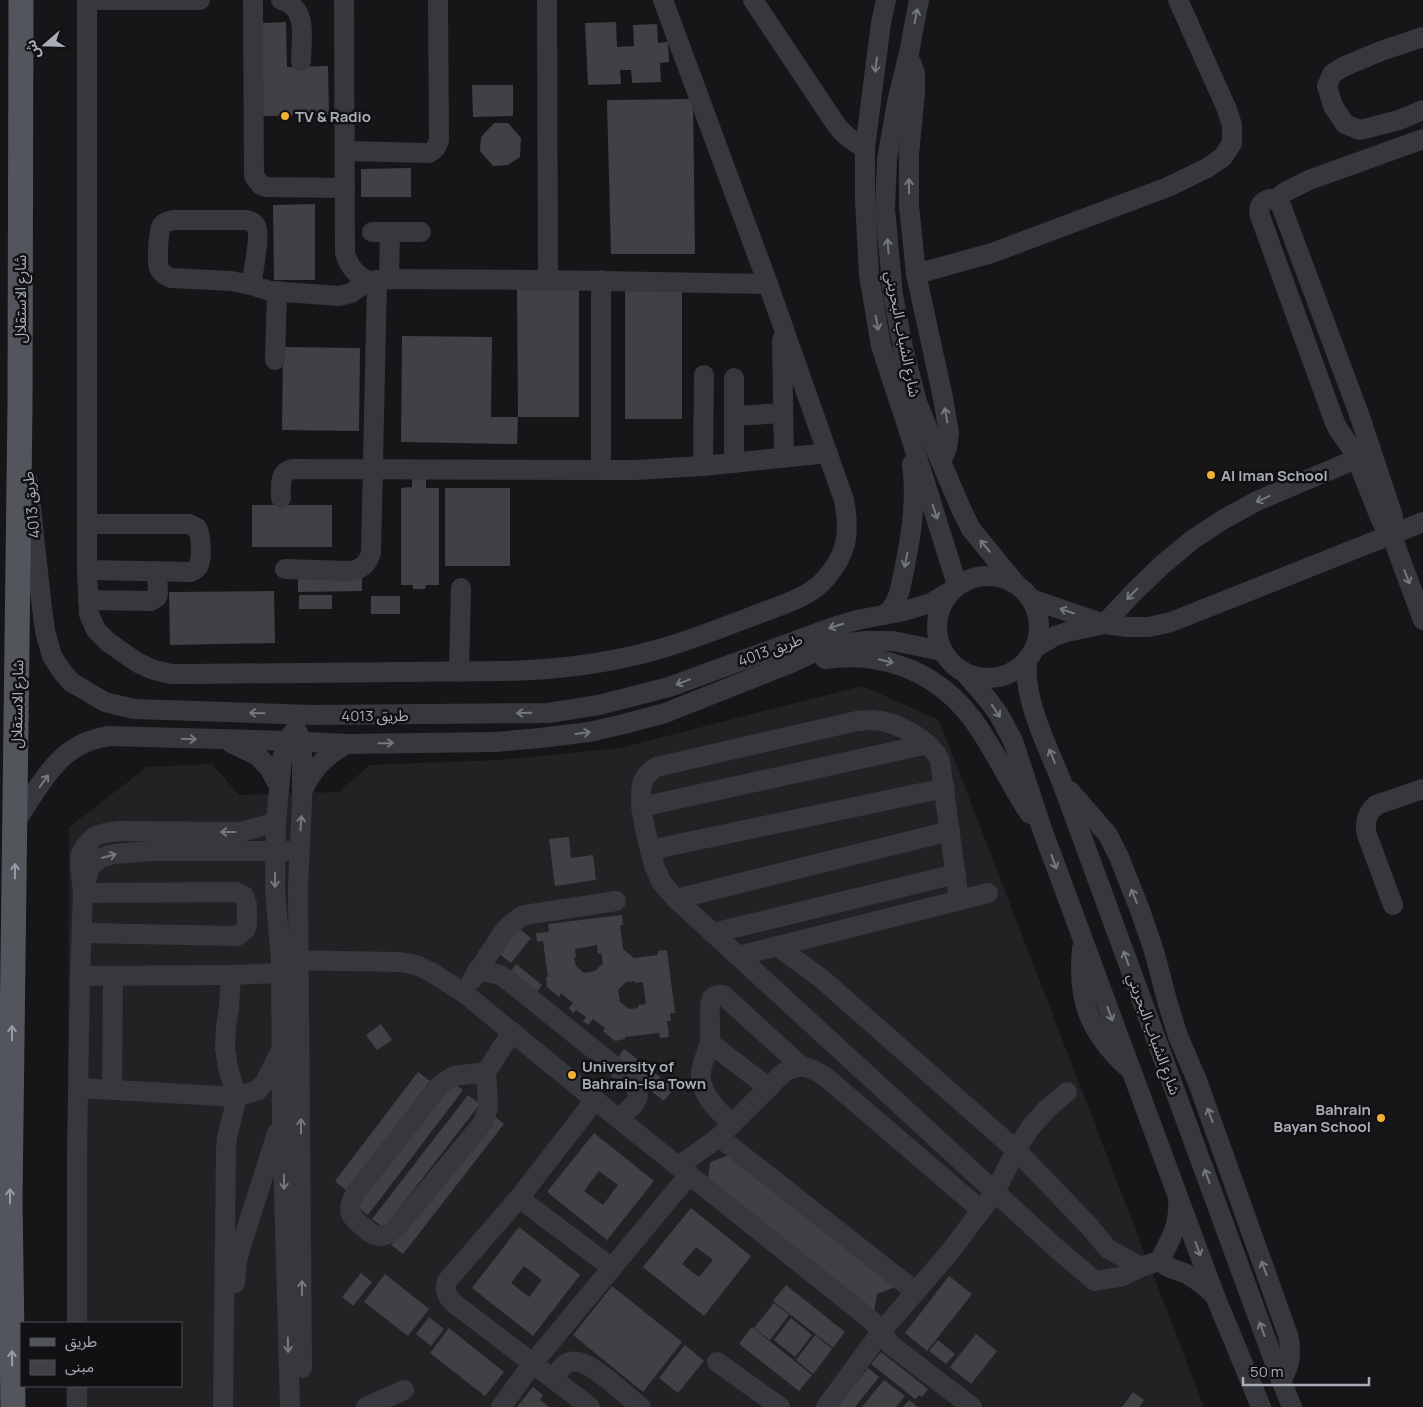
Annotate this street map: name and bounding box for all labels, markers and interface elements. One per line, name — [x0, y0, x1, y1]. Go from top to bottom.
one-way arrow — [911, 8, 921, 24]
north arrow — [20, 20, 70, 70]
text: ش — [20, 37, 45, 62]
one-way arrow — [870, 57, 880, 73]
place label: TV & Radio — [295, 106, 371, 127]
marker: TV & Radio — [279, 110, 291, 122]
one-way arrow — [904, 178, 914, 194]
one-way arrow — [883, 238, 892, 254]
street label: شارع الاستقلال — [10, 254, 33, 343]
street label: شارع الشباب البحريني — [878, 269, 926, 400]
one-way arrow — [873, 315, 883, 331]
one-way arrow — [940, 407, 950, 423]
place label: Al Iman School — [1221, 465, 1328, 486]
marker: Al Iman School — [1205, 469, 1217, 481]
street label: طريق 4013 — [17, 470, 45, 540]
one-way arrow — [1256, 495, 1271, 505]
one-way arrow — [930, 504, 940, 520]
one-way arrow — [980, 540, 991, 553]
one-way arrow — [901, 552, 910, 568]
one-way arrow — [1403, 569, 1412, 584]
one-way arrow — [1126, 588, 1138, 601]
one-way arrow — [1060, 606, 1076, 615]
one-way arrow — [828, 622, 844, 632]
street label: طريق 4013 — [735, 629, 805, 671]
one-way arrow — [878, 657, 894, 666]
street label: شارع الاستقلال — [6, 659, 30, 749]
one-way arrow — [676, 678, 691, 687]
one-way arrow — [991, 703, 1001, 717]
street label: طريق 4013 — [341, 705, 409, 726]
one-way arrow — [249, 708, 266, 718]
one-way arrow — [517, 708, 533, 718]
one-way arrow — [575, 728, 591, 738]
one-way arrow — [181, 734, 197, 743]
one-way arrow — [378, 738, 394, 748]
one-way arrow — [1046, 749, 1056, 764]
one-way arrow — [39, 774, 49, 788]
one-way arrow — [296, 816, 305, 832]
one-way arrow — [221, 827, 237, 837]
one-way arrow — [100, 850, 116, 860]
one-way arrow — [1050, 854, 1059, 869]
one-way arrow — [10, 863, 19, 879]
one-way arrow — [271, 872, 280, 888]
one-way arrow — [1129, 888, 1138, 903]
one-way arrow — [1121, 951, 1130, 966]
street label: شارع الشباب البحريني — [1120, 970, 1186, 1099]
one-way arrow — [1106, 1006, 1115, 1022]
one-way arrow — [7, 1026, 16, 1042]
place label: University of Bahrain-Isa Town — [582, 1056, 706, 1094]
marker: University of Bahrain-Isa Town — [566, 1069, 578, 1081]
place label: Bahrain Bayan School — [1274, 1099, 1371, 1137]
one-way arrow — [1204, 1107, 1214, 1123]
marker: Bahrain Bayan School — [1375, 1112, 1387, 1124]
one-way arrow — [296, 1118, 305, 1134]
one-way arrow — [1202, 1169, 1211, 1184]
one-way arrow — [279, 1174, 289, 1190]
one-way arrow — [5, 1188, 15, 1204]
one-way arrow — [1194, 1240, 1203, 1256]
one-way arrow — [1259, 1261, 1268, 1276]
one-way arrow — [297, 1281, 307, 1297]
legend — [20, 1322, 182, 1387]
one-way arrow — [1257, 1322, 1266, 1337]
text: طريق — [65, 1331, 97, 1352]
one-way arrow — [283, 1336, 293, 1352]
one-way arrow — [7, 1351, 17, 1367]
scale bar — [1243, 1354, 1369, 1386]
text: مبنى — [65, 1356, 94, 1377]
text: 50 m — [1250, 1361, 1284, 1382]

